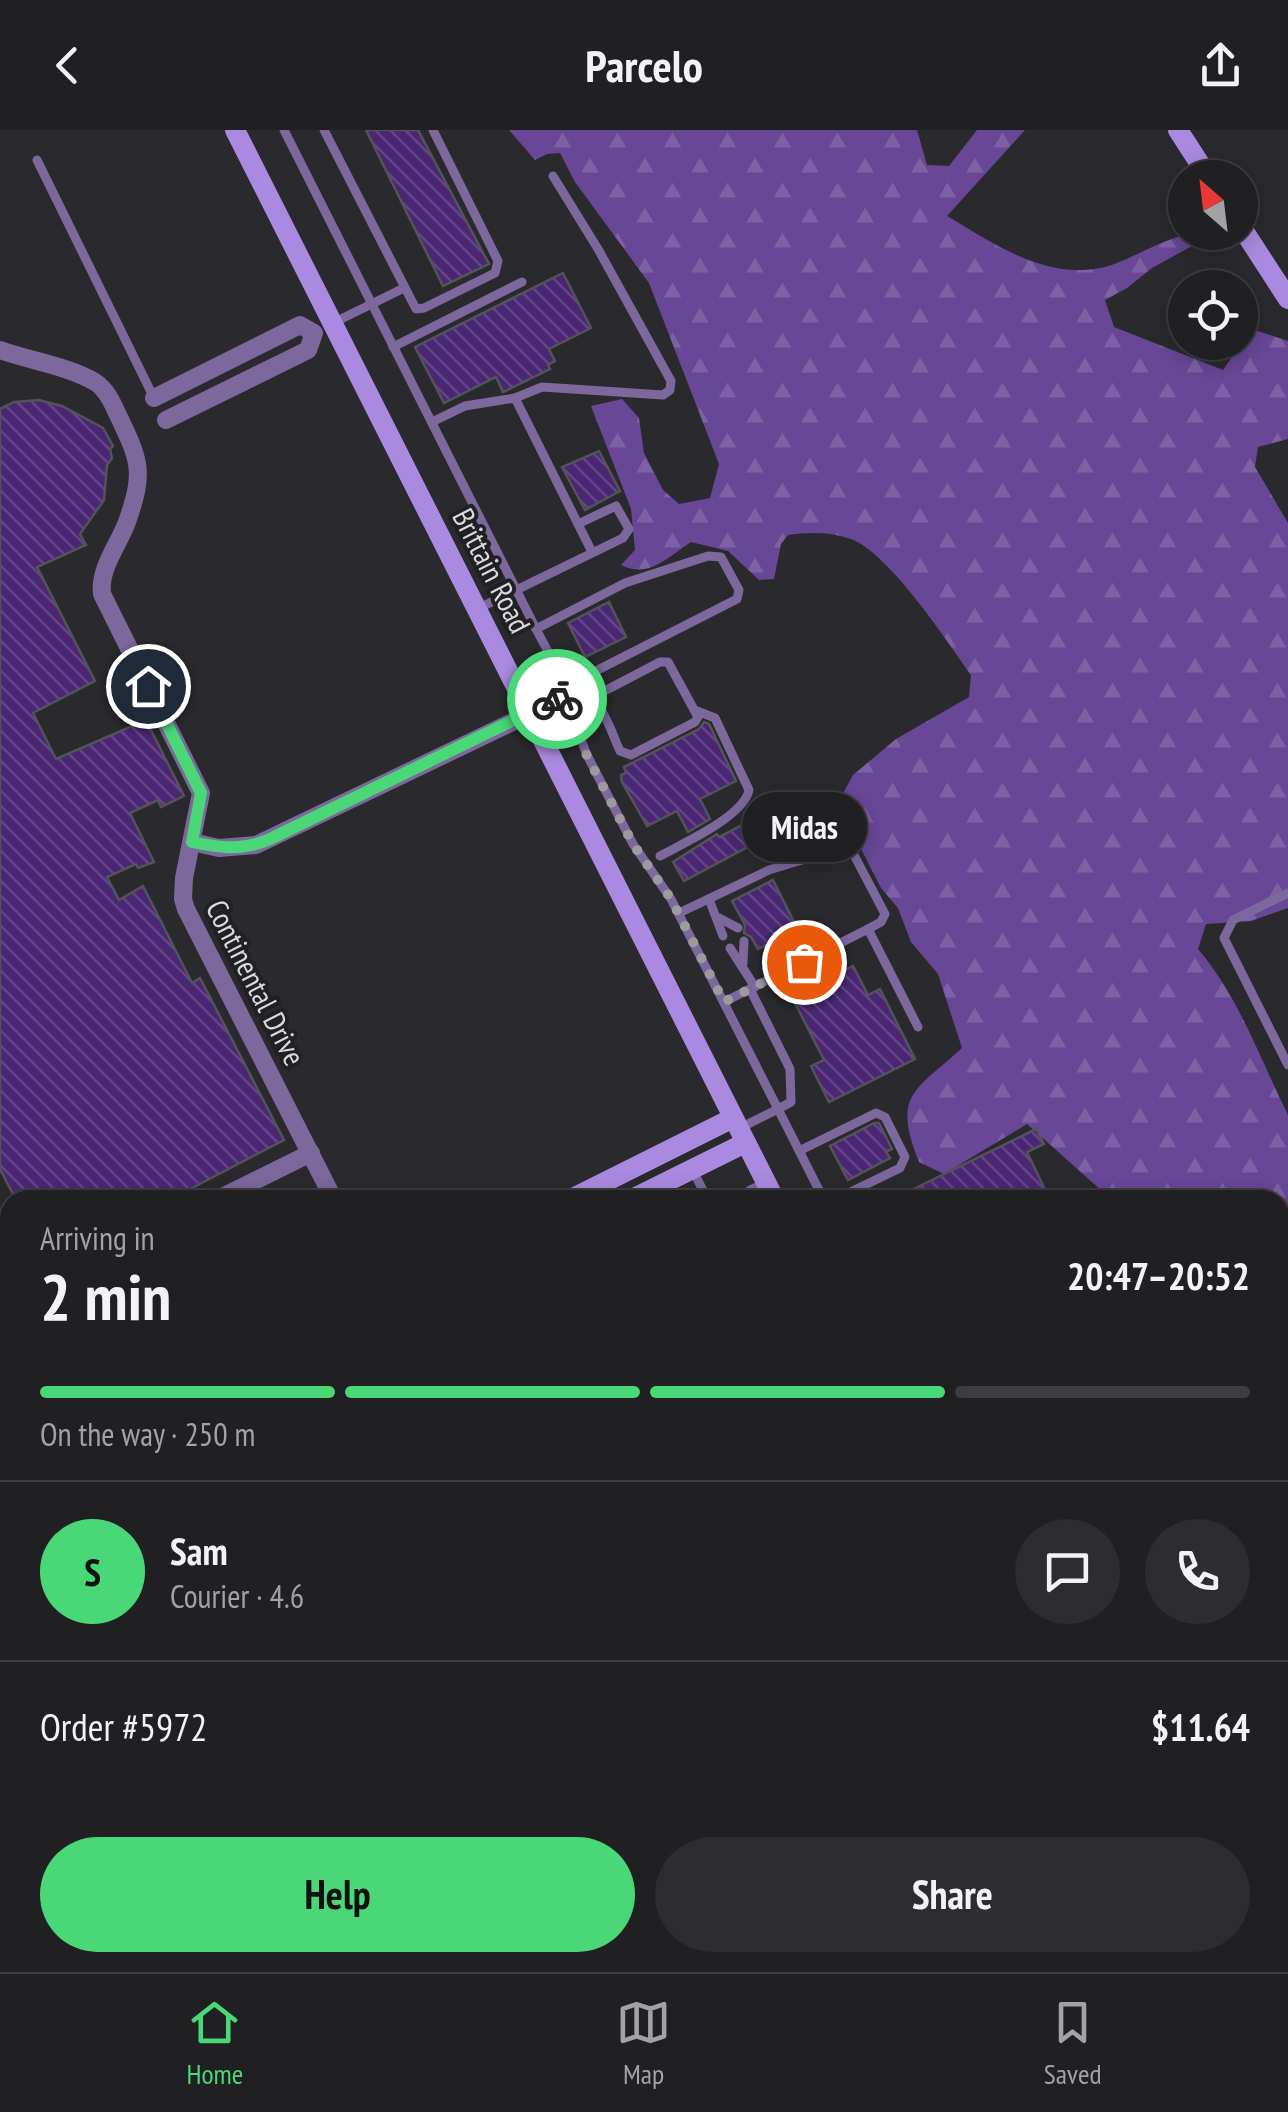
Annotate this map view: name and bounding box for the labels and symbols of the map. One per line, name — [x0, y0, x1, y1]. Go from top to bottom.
north arrow — [1168, 160, 1258, 250]
street label: Brittain Road — [444, 502, 540, 639]
pin — [106, 644, 191, 729]
courier — [507, 649, 607, 749]
callout: Midas — [742, 792, 866, 862]
street label: Continental Drive — [198, 893, 315, 1072]
pin — [762, 920, 847, 1005]

